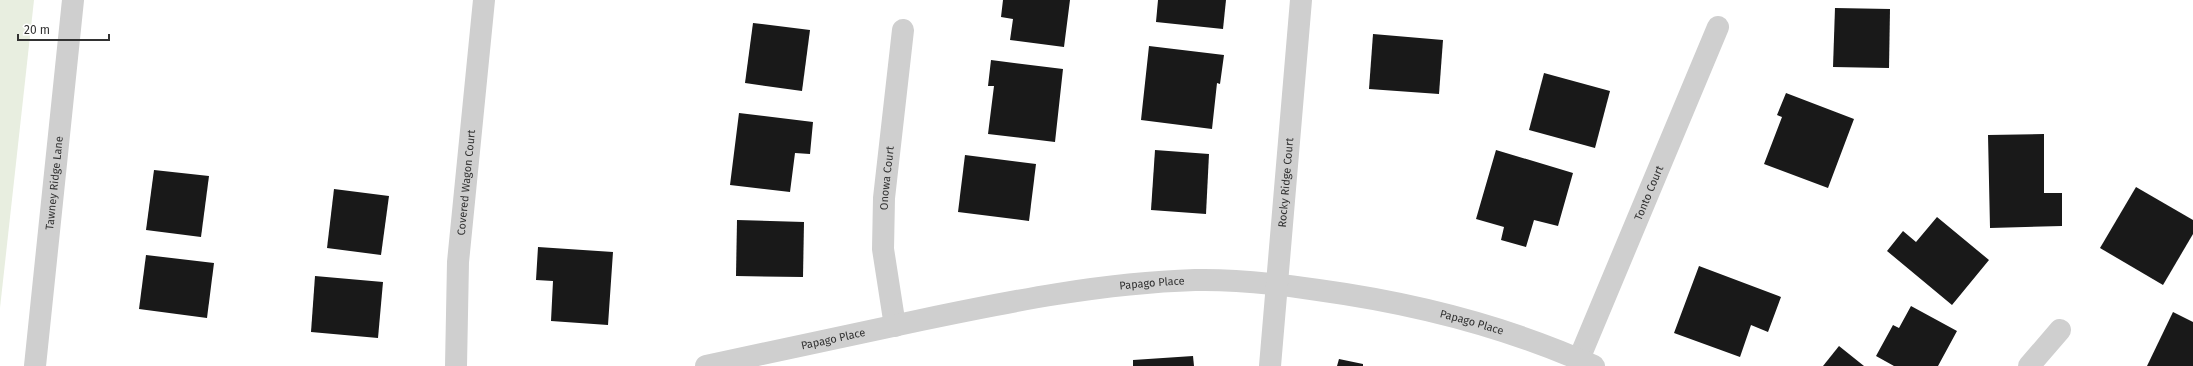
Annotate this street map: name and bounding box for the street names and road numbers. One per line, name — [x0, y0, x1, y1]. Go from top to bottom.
street label: Covered Wagon Court — [454, 129, 478, 236]
street label: Tawney Ridge Lane — [43, 135, 65, 231]
street label: Rocky Ridge Court — [1275, 137, 1296, 228]
street label: Onowa Court — [877, 145, 896, 210]
street label: Tonto Court — [1631, 164, 1666, 222]
street label: Papago Place — [1119, 274, 1185, 292]
street label: Papago Place — [1439, 307, 1505, 337]
street label: Papago Place — [800, 326, 866, 352]

